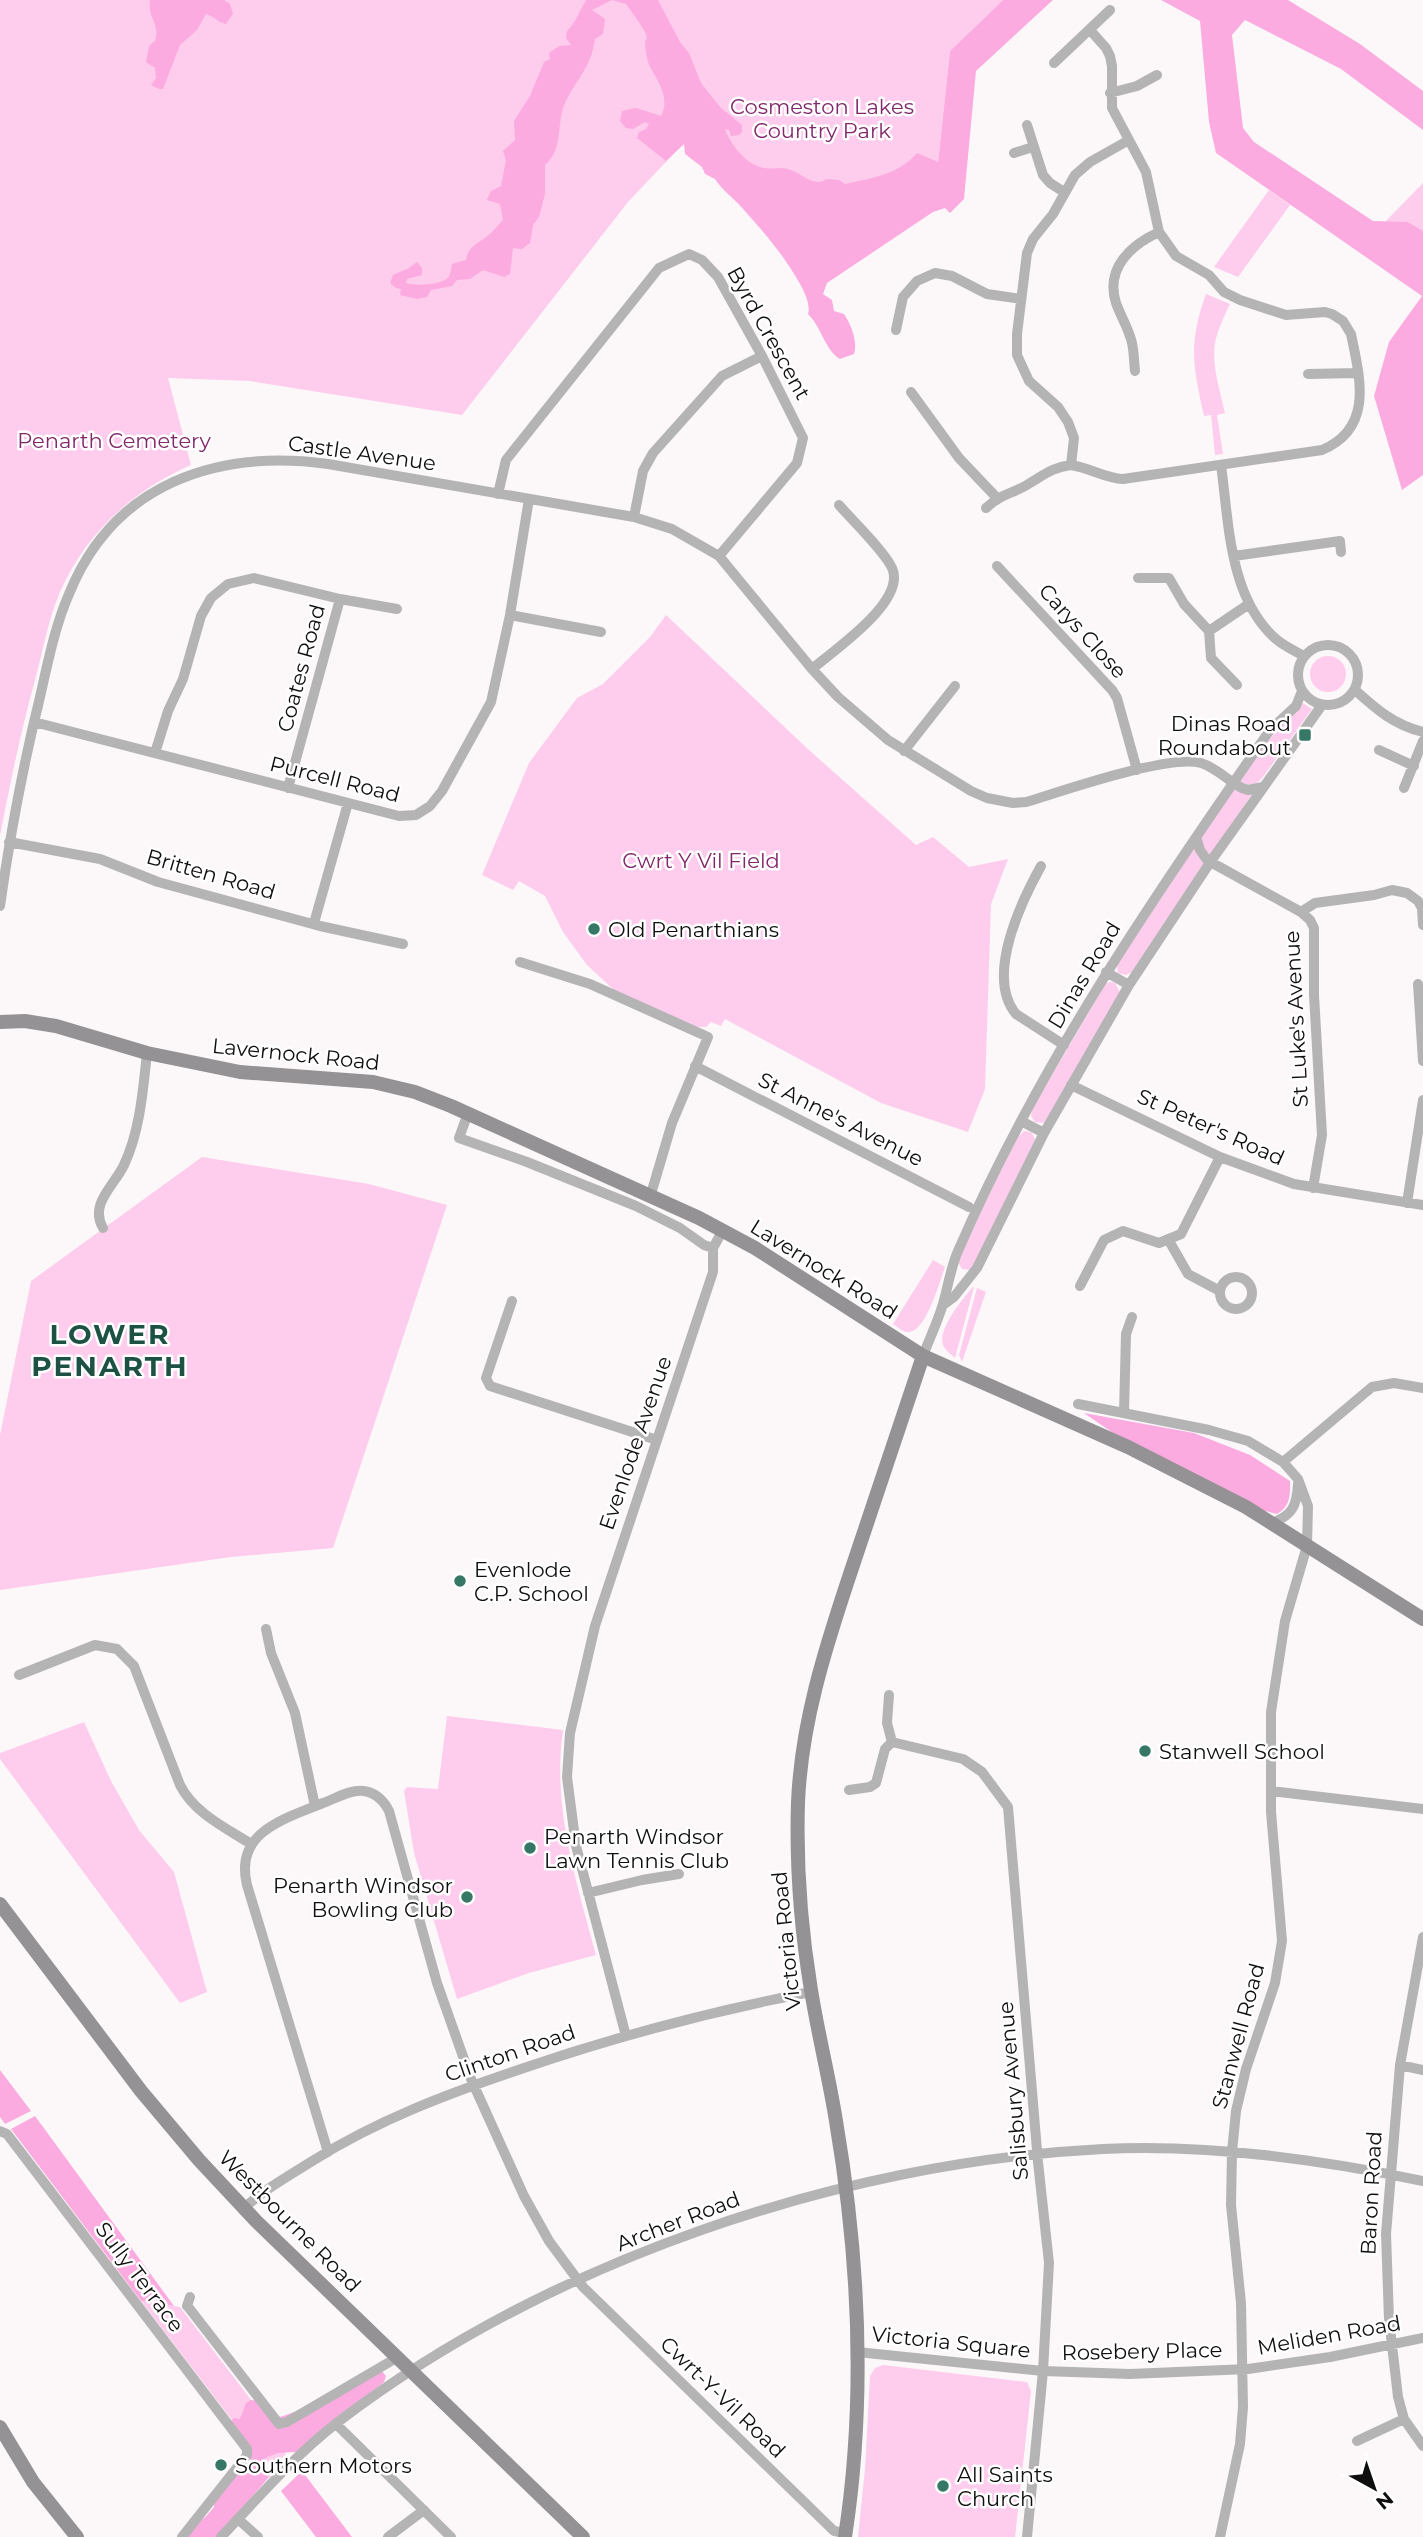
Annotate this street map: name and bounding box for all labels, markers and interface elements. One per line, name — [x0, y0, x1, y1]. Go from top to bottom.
park label: Cosmeston Lakes Country Park — [730, 94, 914, 143]
street label: Byrd Crescent — [722, 262, 816, 404]
park label: Penarth Cemetery — [17, 428, 211, 453]
street label: Castle Avenue — [286, 430, 438, 476]
street label: Carys Close — [1034, 578, 1132, 684]
street label: Coates Road — [272, 601, 330, 735]
place label: Dinas Road Roundabout — [1158, 711, 1291, 760]
marker: Dinas Road Roundabout — [1297, 727, 1313, 743]
street label: Purcell Road — [267, 751, 403, 807]
street label: Britten Road — [144, 844, 278, 904]
park label: Cwrt Y Vil Field — [622, 848, 780, 873]
place label: Old Penarthians — [608, 917, 779, 942]
street label: Dinas Road — [1042, 917, 1126, 1033]
marker: Old Penarthians — [586, 921, 602, 937]
street label: St Luke's Avenue — [1279, 930, 1313, 1108]
street label: Lavernock Road — [211, 1033, 381, 1075]
street label: St Anne's Avenue — [754, 1067, 928, 1171]
street label: St Peter's Road — [1133, 1083, 1289, 1171]
street label: Lavernock Road — [746, 1214, 902, 1324]
district label: LOWER PENARTH — [31, 1317, 189, 1383]
street label: Evenlode Avenue — [594, 1353, 676, 1533]
place label: Evenlode C.P. School — [474, 1557, 589, 1606]
marker: Evenlode C.P. School — [452, 1573, 468, 1589]
place label: Stanwell School — [1159, 1739, 1325, 1764]
marker: Stanwell School — [1137, 1743, 1153, 1759]
place label: Penarth Windsor Lawn Tennis Club — [544, 1824, 729, 1873]
marker: Penarth Windsor Lawn Tennis Club — [522, 1840, 538, 1856]
street label: Victoria Road — [766, 1870, 806, 2012]
place label: Penarth Windsor Bowling Club — [273, 1873, 453, 1922]
marker: Penarth Windsor Bowling Club — [459, 1889, 475, 1905]
street label: Stanwell Road — [1207, 1960, 1269, 2112]
street label: Salisbury Avenue — [993, 2000, 1033, 2182]
street label: Clinton Road — [441, 2019, 579, 2087]
street label: Baron Road — [1355, 2130, 1387, 2256]
street label: Westbourne Road — [214, 2145, 366, 2297]
street label: Archer Road — [613, 2186, 743, 2256]
street label: Sully Terrace — [91, 2217, 189, 2337]
street label: Meliden Road — [1255, 2310, 1403, 2360]
street label: Victoria Square — [870, 2321, 1032, 2363]
street label: Cwrt-Y-Vil Road — [655, 2331, 791, 2463]
street label: Rosebery Place — [1061, 2337, 1223, 2365]
place label: Southern Motors — [235, 2453, 412, 2478]
north arrow — [1339, 2453, 1409, 2523]
marker: Southern Motors — [213, 2457, 229, 2473]
place label: All Saints Church — [957, 2462, 1053, 2511]
marker: All Saints Church — [935, 2478, 951, 2494]
text: N — [1371, 2487, 1398, 2514]

